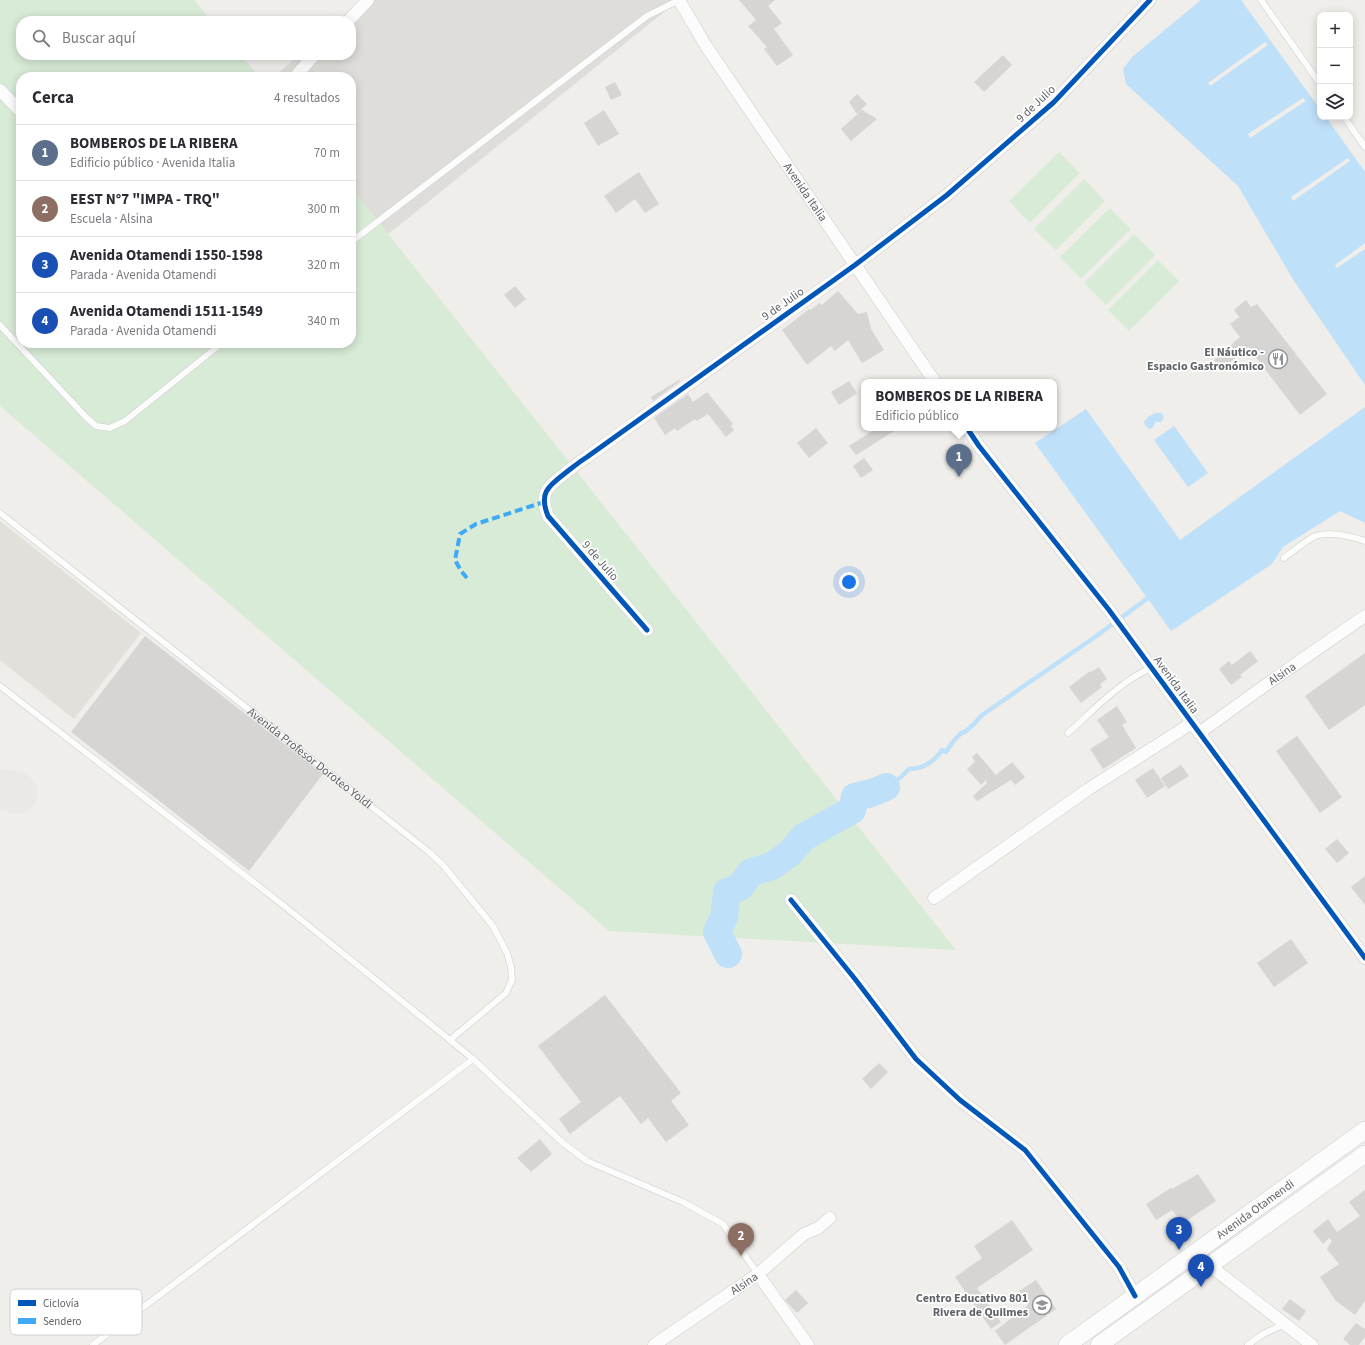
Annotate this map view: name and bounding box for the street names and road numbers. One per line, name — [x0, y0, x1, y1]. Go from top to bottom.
street label: 9 de Julio — [1013, 81, 1059, 127]
street label: Avenida Italia — [779, 159, 832, 225]
street label: 9 de Julio — [758, 283, 808, 325]
street label: 9 de Julio — [578, 537, 622, 585]
street label: Avenida Italia — [1149, 653, 1203, 717]
street label: Alsina — [1265, 658, 1299, 689]
street label: Avenida Profesor Doroteo Yoldi — [244, 703, 376, 813]
street label: Avenida Otamendi — [1213, 1175, 1298, 1243]
street label: Alsina — [727, 1268, 761, 1299]

